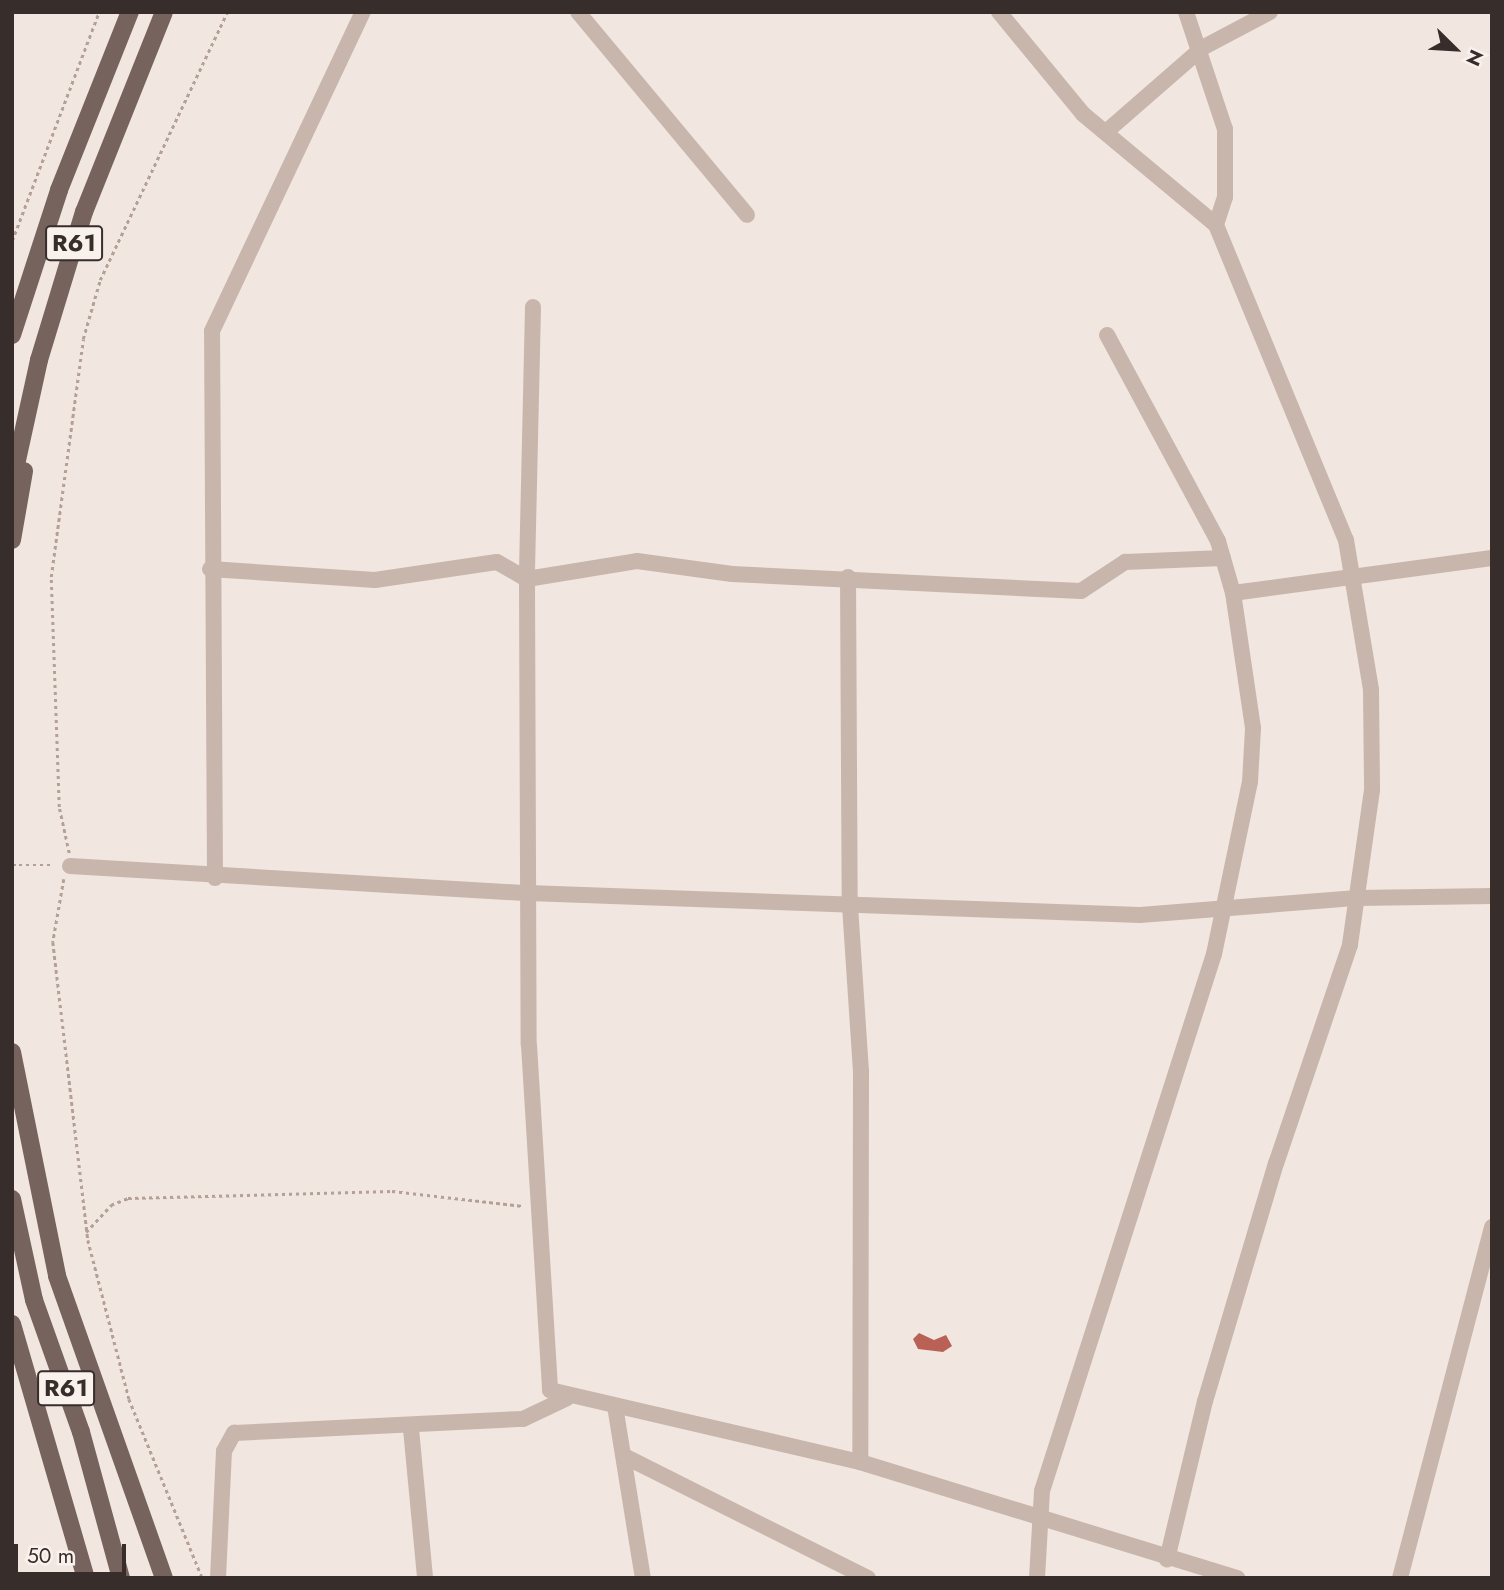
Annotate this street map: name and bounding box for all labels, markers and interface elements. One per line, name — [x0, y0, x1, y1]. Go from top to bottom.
north arrow — [1420, 14, 1490, 84]
text: N — [1459, 45, 1490, 70]
road number: R61 — [44, 223, 104, 264]
road number: R61 — [36, 1368, 96, 1408]
scale bar — [18, 1530, 130, 1574]
text: 50 m — [27, 1541, 74, 1571]

